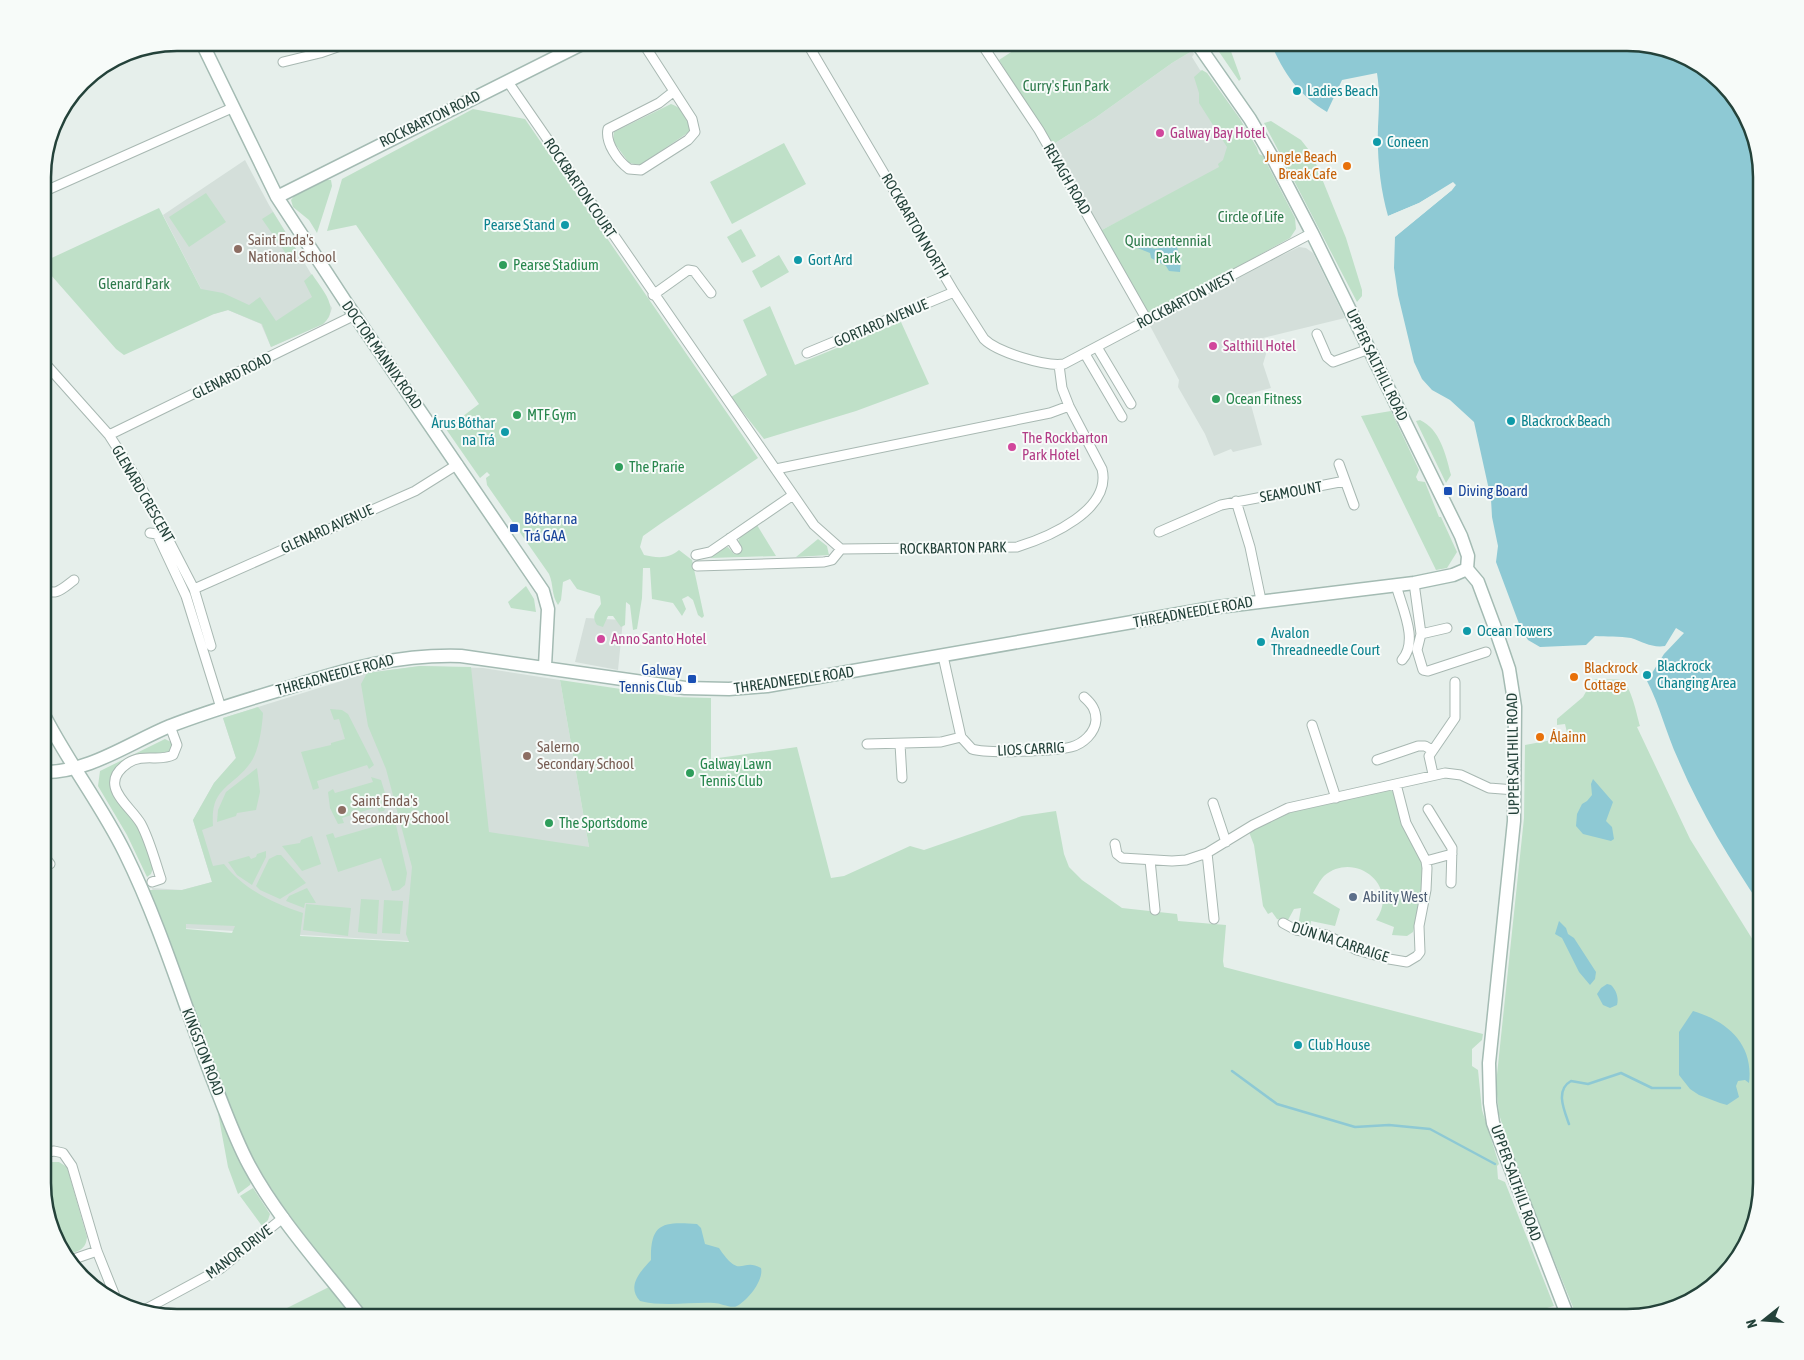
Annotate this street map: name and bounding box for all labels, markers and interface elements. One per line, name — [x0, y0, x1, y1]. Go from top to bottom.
park label: Curry's Fun Park — [1023, 77, 1110, 94]
place label: Ladies Beach — [1307, 82, 1378, 99]
marker: Ladies Beach — [1291, 85, 1303, 97]
street label: ROCKBARTON ROAD — [377, 87, 483, 150]
place label: Galway Bay Hotel — [1170, 124, 1266, 141]
marker: Galway Bay Hotel — [1154, 127, 1166, 139]
place label: Coneen — [1387, 133, 1429, 150]
street label: ROCKBARTON COURT — [541, 135, 620, 241]
marker: Coneen — [1371, 136, 1383, 148]
street label: REVAGH ROAD — [1040, 140, 1095, 217]
place label: Jungle Beach Break Cafe — [1265, 148, 1337, 182]
marker: Jungle Beach Break Cafe — [1341, 160, 1353, 172]
street label: ROCKBARTON NORTH — [878, 170, 952, 281]
park label: Circle of Life — [1218, 208, 1284, 225]
place label: Pearse Stand — [483, 216, 555, 233]
marker: Pearse Stand — [559, 219, 571, 231]
place label: Saint Enda's National School — [248, 231, 336, 265]
park label: Quincentennial Park — [1125, 232, 1211, 266]
marker: Saint Enda's National School — [232, 243, 244, 255]
place label: Gort Ard — [808, 251, 853, 268]
marker: Gort Ard — [792, 254, 804, 266]
place label: Pearse Stadium — [513, 256, 599, 273]
marker: Pearse Stadium — [497, 259, 509, 271]
street label: ROCKBARTON WEST — [1134, 267, 1238, 332]
park label: Glenard Park — [98, 275, 170, 292]
street label: GORTARD AVENUE — [831, 295, 931, 350]
street label: DOCTOR MANNIX ROAD — [339, 297, 426, 412]
street label: UPPER SALTHILL ROAD — [1343, 306, 1412, 423]
place label: Salthill Hotel — [1223, 337, 1296, 354]
marker: Salthill Hotel — [1207, 340, 1219, 352]
street label: GLENARD ROAD — [189, 349, 274, 402]
place label: Ocean Fitness — [1226, 390, 1302, 407]
marker: Ocean Fitness — [1210, 393, 1222, 405]
place label: MTF Gym — [527, 406, 577, 423]
marker: MTF Gym — [511, 409, 523, 421]
place label: Blackrock Beach — [1521, 412, 1611, 429]
place label: Árus Bóthar na Trá — [431, 414, 496, 448]
marker: Blackrock Beach — [1505, 415, 1517, 427]
marker: Árus Bóthar na Trá — [499, 426, 511, 438]
place label: The Rockbarton Park Hotel — [1022, 429, 1108, 463]
marker: The Rockbarton Park Hotel — [1006, 441, 1018, 453]
street label: GLENARD CRESCENT — [109, 442, 178, 546]
place label: The Prarie — [629, 458, 685, 475]
marker: The Prarie — [613, 461, 625, 473]
street label: SEAMOUNT — [1258, 478, 1324, 505]
place label: Diving Board — [1458, 482, 1528, 499]
marker: Diving Board — [1442, 485, 1454, 497]
street label: GLENARD AVENUE — [278, 500, 376, 556]
place label: Bóthar na Trá GAA — [524, 510, 577, 544]
marker: Bóthar na Trá GAA — [508, 522, 520, 534]
street label: ROCKBARTON PARK — [899, 538, 1007, 557]
street label: THREADNEEDLE ROAD — [1132, 593, 1254, 630]
place label: Ocean Towers — [1477, 622, 1552, 639]
place label: Avalon Threadneedle Court — [1271, 624, 1380, 658]
marker: Ocean Towers — [1461, 625, 1473, 637]
place label: Anno Santo Hotel — [611, 630, 707, 647]
marker: Anno Santo Hotel — [595, 633, 607, 645]
marker: Avalon Threadneedle Court — [1255, 636, 1267, 648]
street label: THREADNEEDLE ROAD — [274, 651, 396, 698]
place label: Blackrock Changing Area — [1657, 657, 1737, 691]
place label: Blackrock Cottage — [1584, 659, 1638, 693]
place label: Galway Tennis Club — [619, 661, 682, 695]
street label: THREADNEEDLE ROAD — [733, 663, 855, 696]
marker: Blackrock Changing Area — [1641, 669, 1653, 681]
marker: Blackrock Cottage — [1568, 671, 1580, 683]
marker: Galway Tennis Club — [686, 673, 698, 685]
street label: UPPER SALTHILL ROAD — [1503, 693, 1522, 815]
place label: Álainn — [1550, 728, 1586, 745]
marker: Álainn — [1534, 731, 1546, 743]
place label: Salerno Secondary School — [537, 738, 634, 772]
street label: LIOS CARRIG — [997, 738, 1065, 759]
marker: Salerno Secondary School — [521, 750, 533, 762]
place label: Galway Lawn Tennis Club — [700, 755, 772, 789]
marker: Galway Lawn Tennis Club — [684, 767, 696, 779]
place label: Saint Enda's Secondary School — [352, 792, 449, 826]
marker: Saint Enda's Secondary School — [336, 804, 348, 816]
place label: The Sportsdome — [559, 814, 648, 831]
marker: The Sportsdome — [543, 817, 555, 829]
place label: Ability West — [1363, 888, 1428, 905]
marker: Ability West — [1347, 891, 1359, 903]
street label: DÚN NA CARRAIGE — [1289, 918, 1391, 965]
street label: KINGSTON ROAD — [179, 1006, 228, 1098]
place label: Club House — [1308, 1036, 1370, 1053]
marker: Club House — [1292, 1039, 1304, 1051]
street label: UPPER SALTHILL ROAD — [1488, 1122, 1545, 1243]
street label: MANOR DRIVE — [202, 1221, 275, 1282]
north arrow — [1739, 1295, 1789, 1345]
text: N — [1743, 1318, 1760, 1330]

